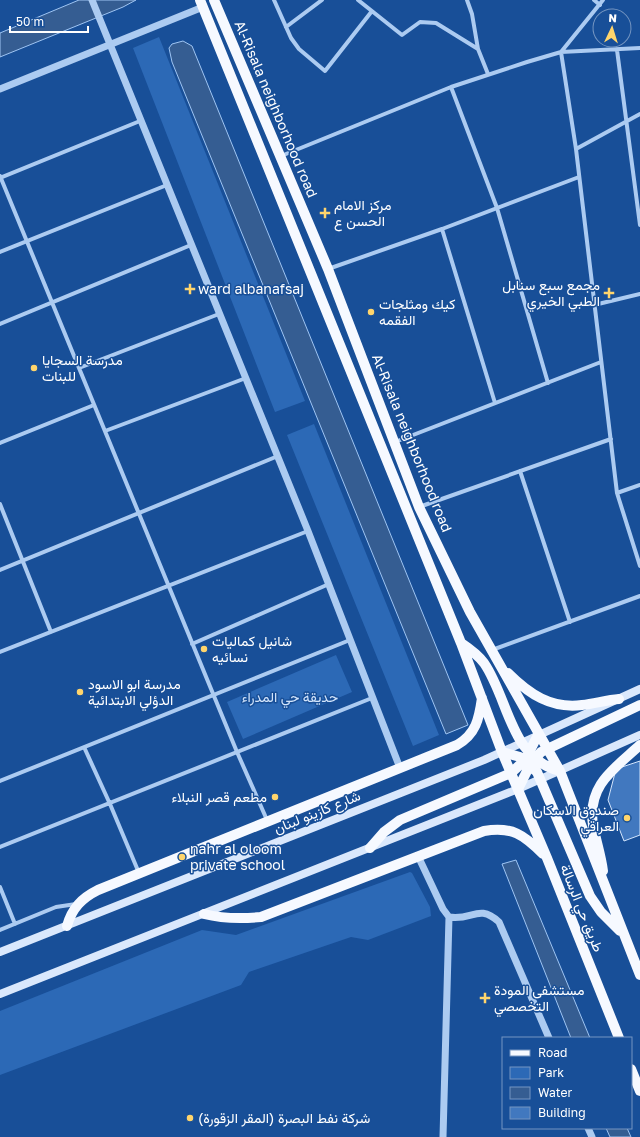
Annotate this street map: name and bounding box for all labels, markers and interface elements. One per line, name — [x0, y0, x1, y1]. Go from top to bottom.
scale bar — [10, 8, 88, 34]
north arrow — [592, 8, 632, 48]
text: N — [608, 11, 617, 24]
text: 50 m — [16, 14, 44, 29]
street label: Al-Risala neighborhood road — [231, 18, 322, 200]
place label: مركز الامام الحسن ع — [334, 196, 391, 232]
marker: مركز الامام الحسن ع — [319, 207, 331, 219]
place label: مجمع سبع سنابل الطبي الخيري — [502, 276, 600, 313]
place label: ward albanafsaj — [198, 280, 304, 297]
marker: ward albanafsaj — [185, 284, 195, 294]
marker: مجمع سبع سنابل الطبي الخيري — [603, 287, 615, 299]
place label: كيك ومثلجات الفقمه — [379, 295, 455, 328]
marker: كيك ومثلجات الفقمه — [366, 307, 376, 317]
place label: مدرسة السجايا للبنات — [42, 351, 123, 385]
street label: Al-Risala neighborhood road — [369, 351, 456, 534]
marker: مدرسة السجايا للبنات — [29, 363, 39, 373]
place label: شانيل كماليات نسائيه — [212, 632, 292, 665]
marker: شانيل كماليات نسائيه — [199, 644, 209, 654]
place label: مدرسة ابو الاسود الدؤلي الابتدائية — [88, 675, 181, 712]
marker: مدرسة ابو الاسود الدؤلي الابتدائية — [75, 687, 85, 697]
park label: حديقة حي المدراء — [242, 688, 338, 709]
street label: شارع كازينو لبنان — [271, 786, 364, 839]
place label: مطعم قصر النبلاء — [171, 788, 267, 806]
marker: مطعم قصر النبلاء — [270, 792, 280, 802]
place label: صندوق الاسكان العراقي — [533, 801, 619, 838]
marker: صندوق الاسكان العراقي — [622, 813, 632, 823]
place label: nahr al oloom private school — [190, 840, 285, 873]
marker: nahr al oloom private school — [177, 852, 187, 862]
street label: طريق حي الرسالة — [554, 862, 608, 955]
place label: مستشفى المودة التخصصي — [494, 981, 584, 1018]
marker: مستشفى المودة التخصصي — [479, 992, 491, 1004]
legend — [502, 1037, 632, 1129]
text: Road — [538, 1045, 567, 1060]
text: Park — [538, 1065, 564, 1080]
text: Water — [538, 1085, 572, 1100]
text: Building — [538, 1105, 586, 1120]
place label: شركة نفط البصرة (المقر الزقورة) — [198, 1109, 370, 1127]
marker: شركة نفط البصرة (المقر الزقورة) — [185, 1113, 195, 1123]

